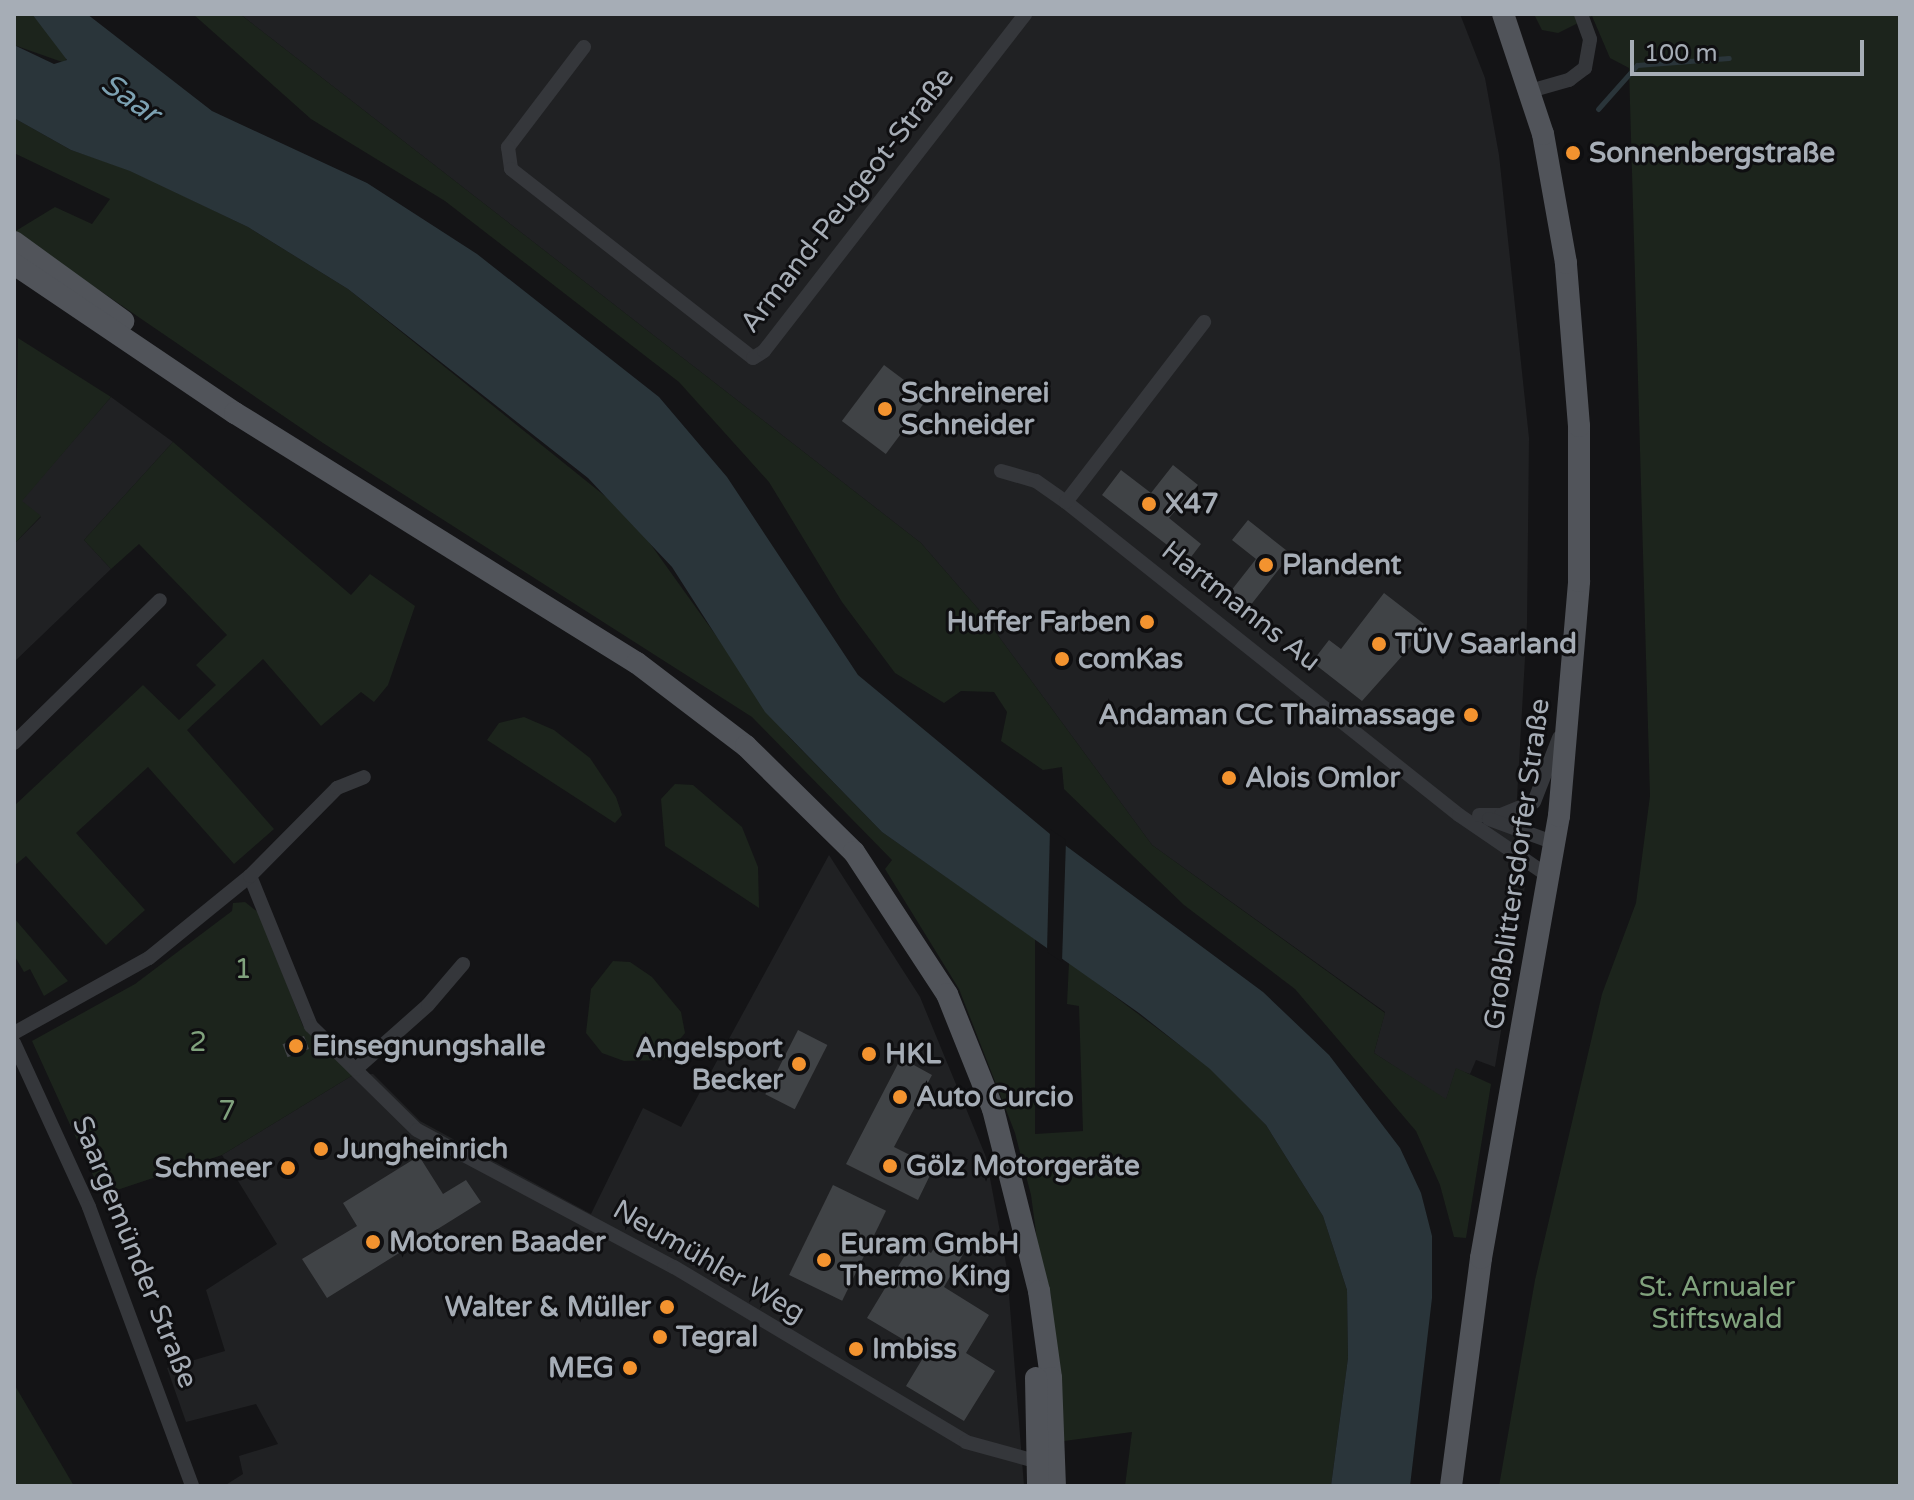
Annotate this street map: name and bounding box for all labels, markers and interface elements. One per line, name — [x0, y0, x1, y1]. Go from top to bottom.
scale bar — [1634, 24, 1868, 74]
text: 100 m — [1644, 39, 1718, 68]
street label: Armand-Peugeot-Straße — [733, 61, 961, 339]
water label: Saar — [94, 66, 166, 132]
place label: Sonnenbergstraße — [1589, 136, 1835, 170]
marker: Sonnenbergstraße — [1564, 144, 1582, 162]
place label: Schreinerei Schneider — [901, 376, 1049, 442]
marker: Schreinerei Schneider — [876, 400, 894, 418]
place label: X47 — [1165, 487, 1219, 521]
marker: X47 — [1140, 495, 1158, 513]
street label: Hartmanns Au — [1155, 534, 1327, 678]
place label: Plandent — [1282, 548, 1401, 582]
marker: Plandent — [1257, 556, 1275, 574]
place label: Huffer Farben — [947, 605, 1131, 639]
marker: Huffer Farben — [1138, 613, 1156, 631]
place label: TÜV Saarland — [1395, 627, 1577, 661]
marker: TÜV Saarland — [1370, 635, 1388, 653]
place label: comKas — [1078, 642, 1183, 676]
marker: comKas — [1053, 650, 1071, 668]
street label: Großblittersdorfer Straße — [1477, 696, 1557, 1032]
place label: Andaman CC Thaimassage — [1098, 698, 1455, 732]
marker: Andaman CC Thaimassage — [1462, 706, 1480, 724]
place label: Alois Omlor — [1245, 761, 1400, 795]
marker: Alois Omlor — [1220, 769, 1238, 787]
park label: 1 — [234, 952, 252, 986]
park label: 2 — [189, 1025, 207, 1059]
place label: Einsegnungshalle — [312, 1029, 546, 1063]
place label: Angelsport Becker — [635, 1031, 783, 1097]
marker: Einsegnungshalle — [287, 1037, 305, 1055]
place label: HKL — [885, 1037, 941, 1071]
marker: HKL — [860, 1045, 878, 1063]
marker: Angelsport Becker — [790, 1055, 808, 1073]
place label: Auto Curcio — [916, 1080, 1074, 1114]
marker: Auto Curcio — [891, 1088, 909, 1106]
park label: 7 — [218, 1094, 236, 1128]
street label: Saargemünder Straße — [65, 1111, 205, 1393]
place label: Jungheinrich — [337, 1132, 508, 1166]
marker: Jungheinrich — [312, 1140, 330, 1158]
place label: Gölz Motorgeräte — [906, 1149, 1140, 1183]
place label: Schmeer — [155, 1151, 272, 1185]
marker: Gölz Motorgeräte — [881, 1157, 899, 1175]
marker: Schmeer — [279, 1159, 297, 1177]
street label: Neumühler Weg — [607, 1192, 811, 1330]
place label: Motoren Baader — [389, 1225, 606, 1259]
place label: Euram GmbH Thermo King — [840, 1227, 1019, 1293]
marker: Motoren Baader — [364, 1233, 382, 1251]
marker: Euram GmbH Thermo King — [815, 1251, 833, 1269]
park label: St. Arnualer Stiftswald — [1639, 1270, 1795, 1336]
place label: Walter & Müller — [445, 1290, 651, 1324]
marker: Walter & Müller — [658, 1298, 676, 1316]
place label: Tegral — [676, 1320, 758, 1354]
marker: Tegral — [651, 1328, 669, 1346]
place label: Imbiss — [872, 1332, 957, 1366]
marker: Imbiss — [847, 1340, 865, 1358]
place label: MEG — [548, 1351, 614, 1385]
marker: MEG — [621, 1359, 639, 1377]

